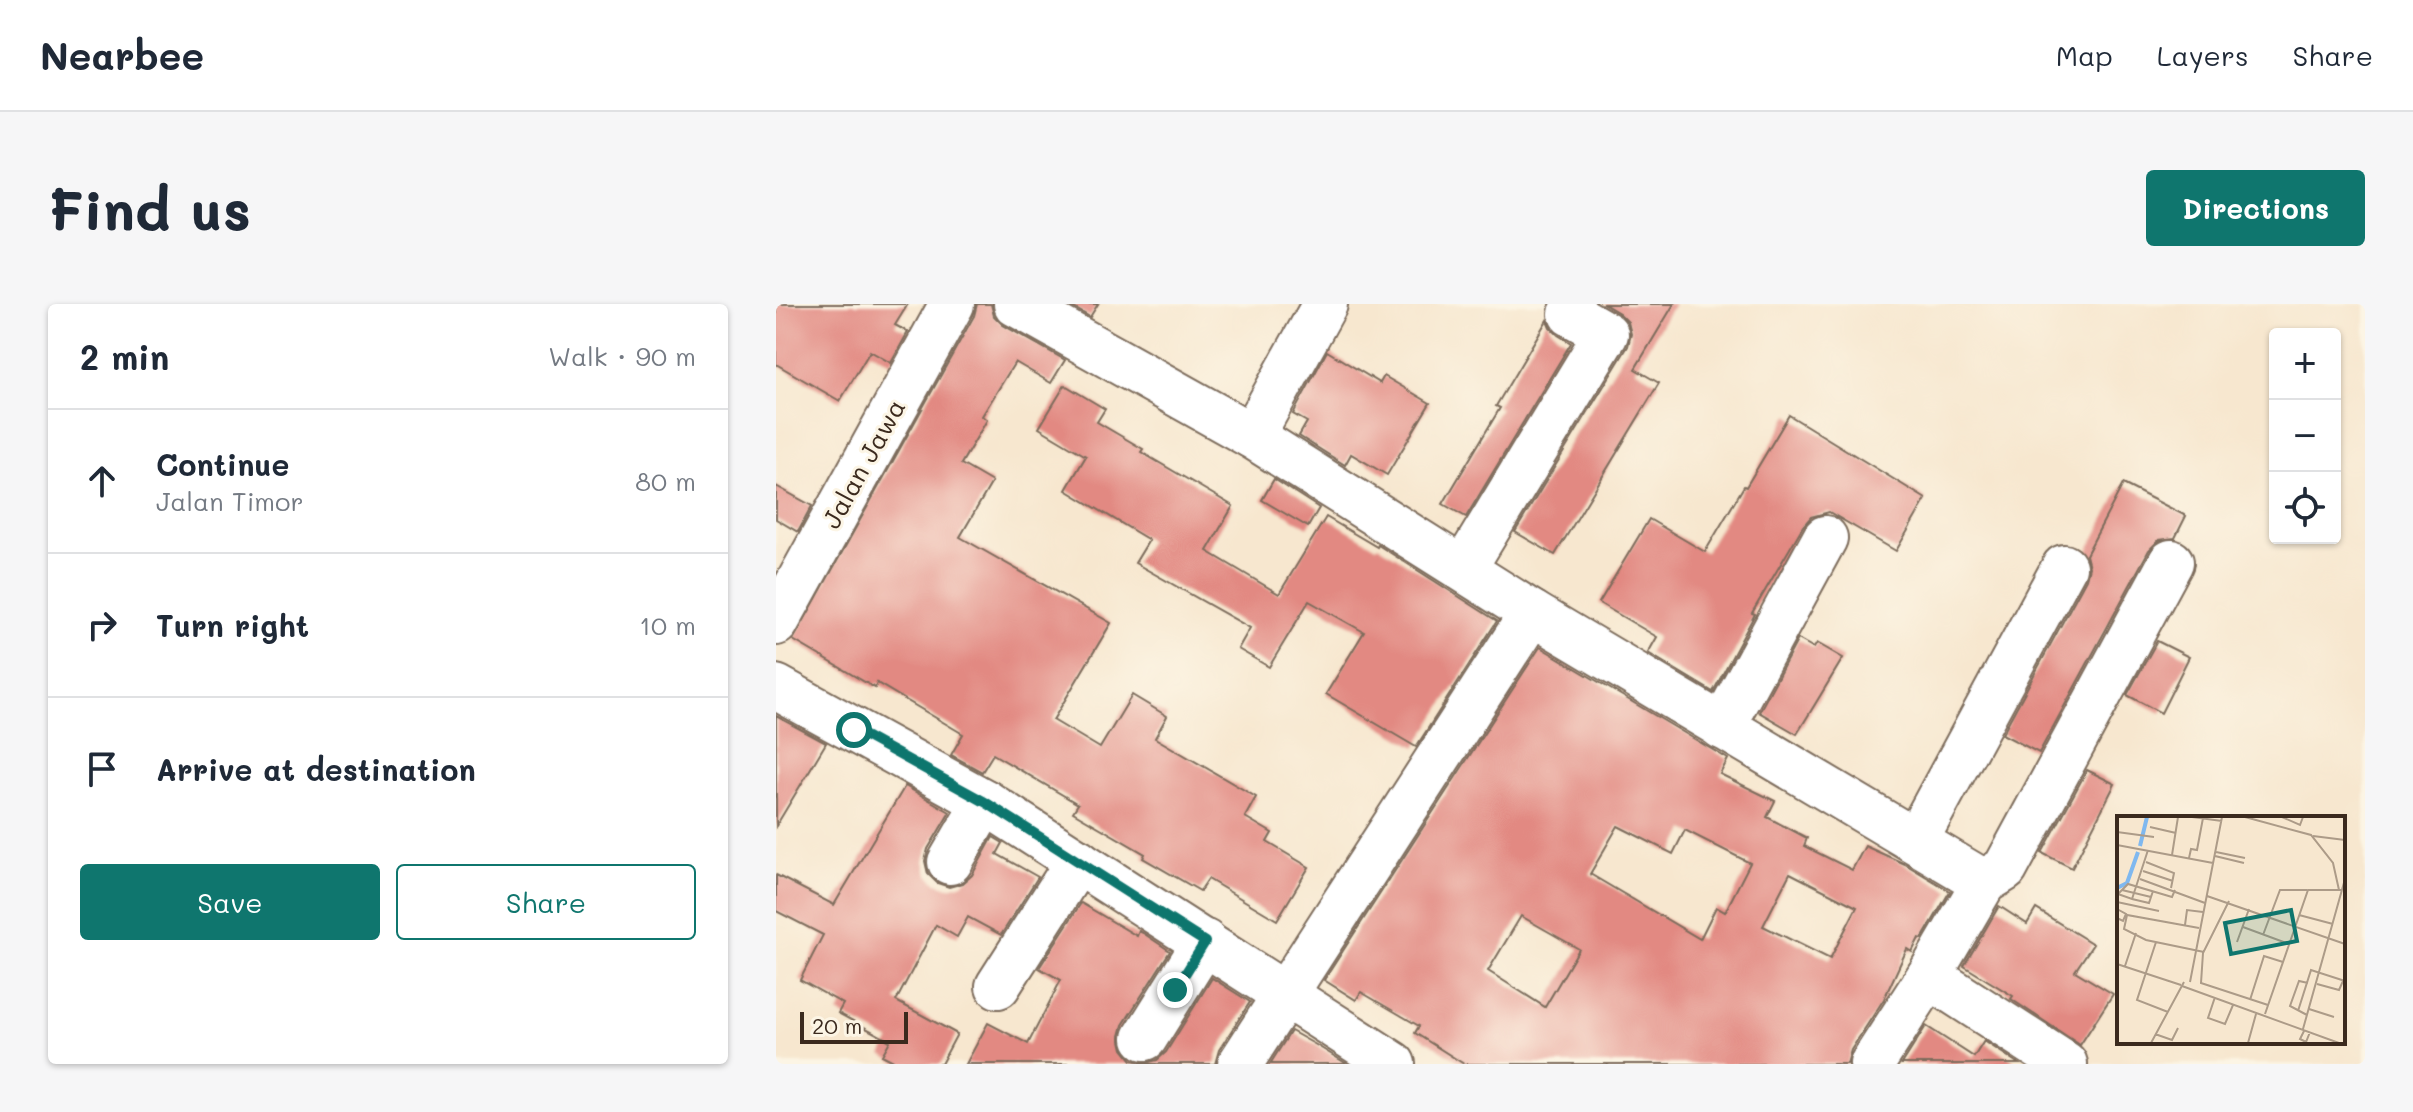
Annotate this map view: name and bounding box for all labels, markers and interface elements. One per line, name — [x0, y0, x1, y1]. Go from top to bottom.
text: Nearbee — [40, 30, 204, 80]
text: Map — [2056, 37, 2113, 73]
text: Layers — [2157, 37, 2249, 73]
text: Share — [2293, 37, 2373, 73]
button: Directions — [2146, 170, 2365, 246]
text: Find us — [48, 172, 251, 245]
map controls — [2269, 328, 2341, 544]
button: + — [2269, 328, 2341, 400]
text: 2 min — [80, 334, 169, 379]
text: Walk · 90 m — [548, 339, 696, 373]
street label: Jalan Jawa — [814, 393, 913, 534]
button: − — [2269, 400, 2341, 472]
text: Continue — [156, 444, 289, 484]
icon: ahead — [80, 459, 124, 503]
text: 80 m — [635, 464, 696, 498]
button: locate — [2269, 472, 2341, 544]
text: Jalan Timor — [156, 484, 304, 518]
icon: right — [80, 603, 124, 647]
text: Turn right — [156, 605, 309, 645]
text: 10 m — [639, 608, 696, 642]
route start — [836, 712, 872, 748]
icon: arrive — [80, 747, 124, 791]
text: Arrive at destination — [156, 749, 476, 789]
inset map — [2117, 816, 2345, 1044]
button: Save — [80, 864, 380, 940]
button: Share — [396, 864, 696, 940]
route end — [1157, 972, 1193, 1008]
scale bar — [800, 1008, 908, 1044]
text: 20 m — [812, 1011, 862, 1040]

